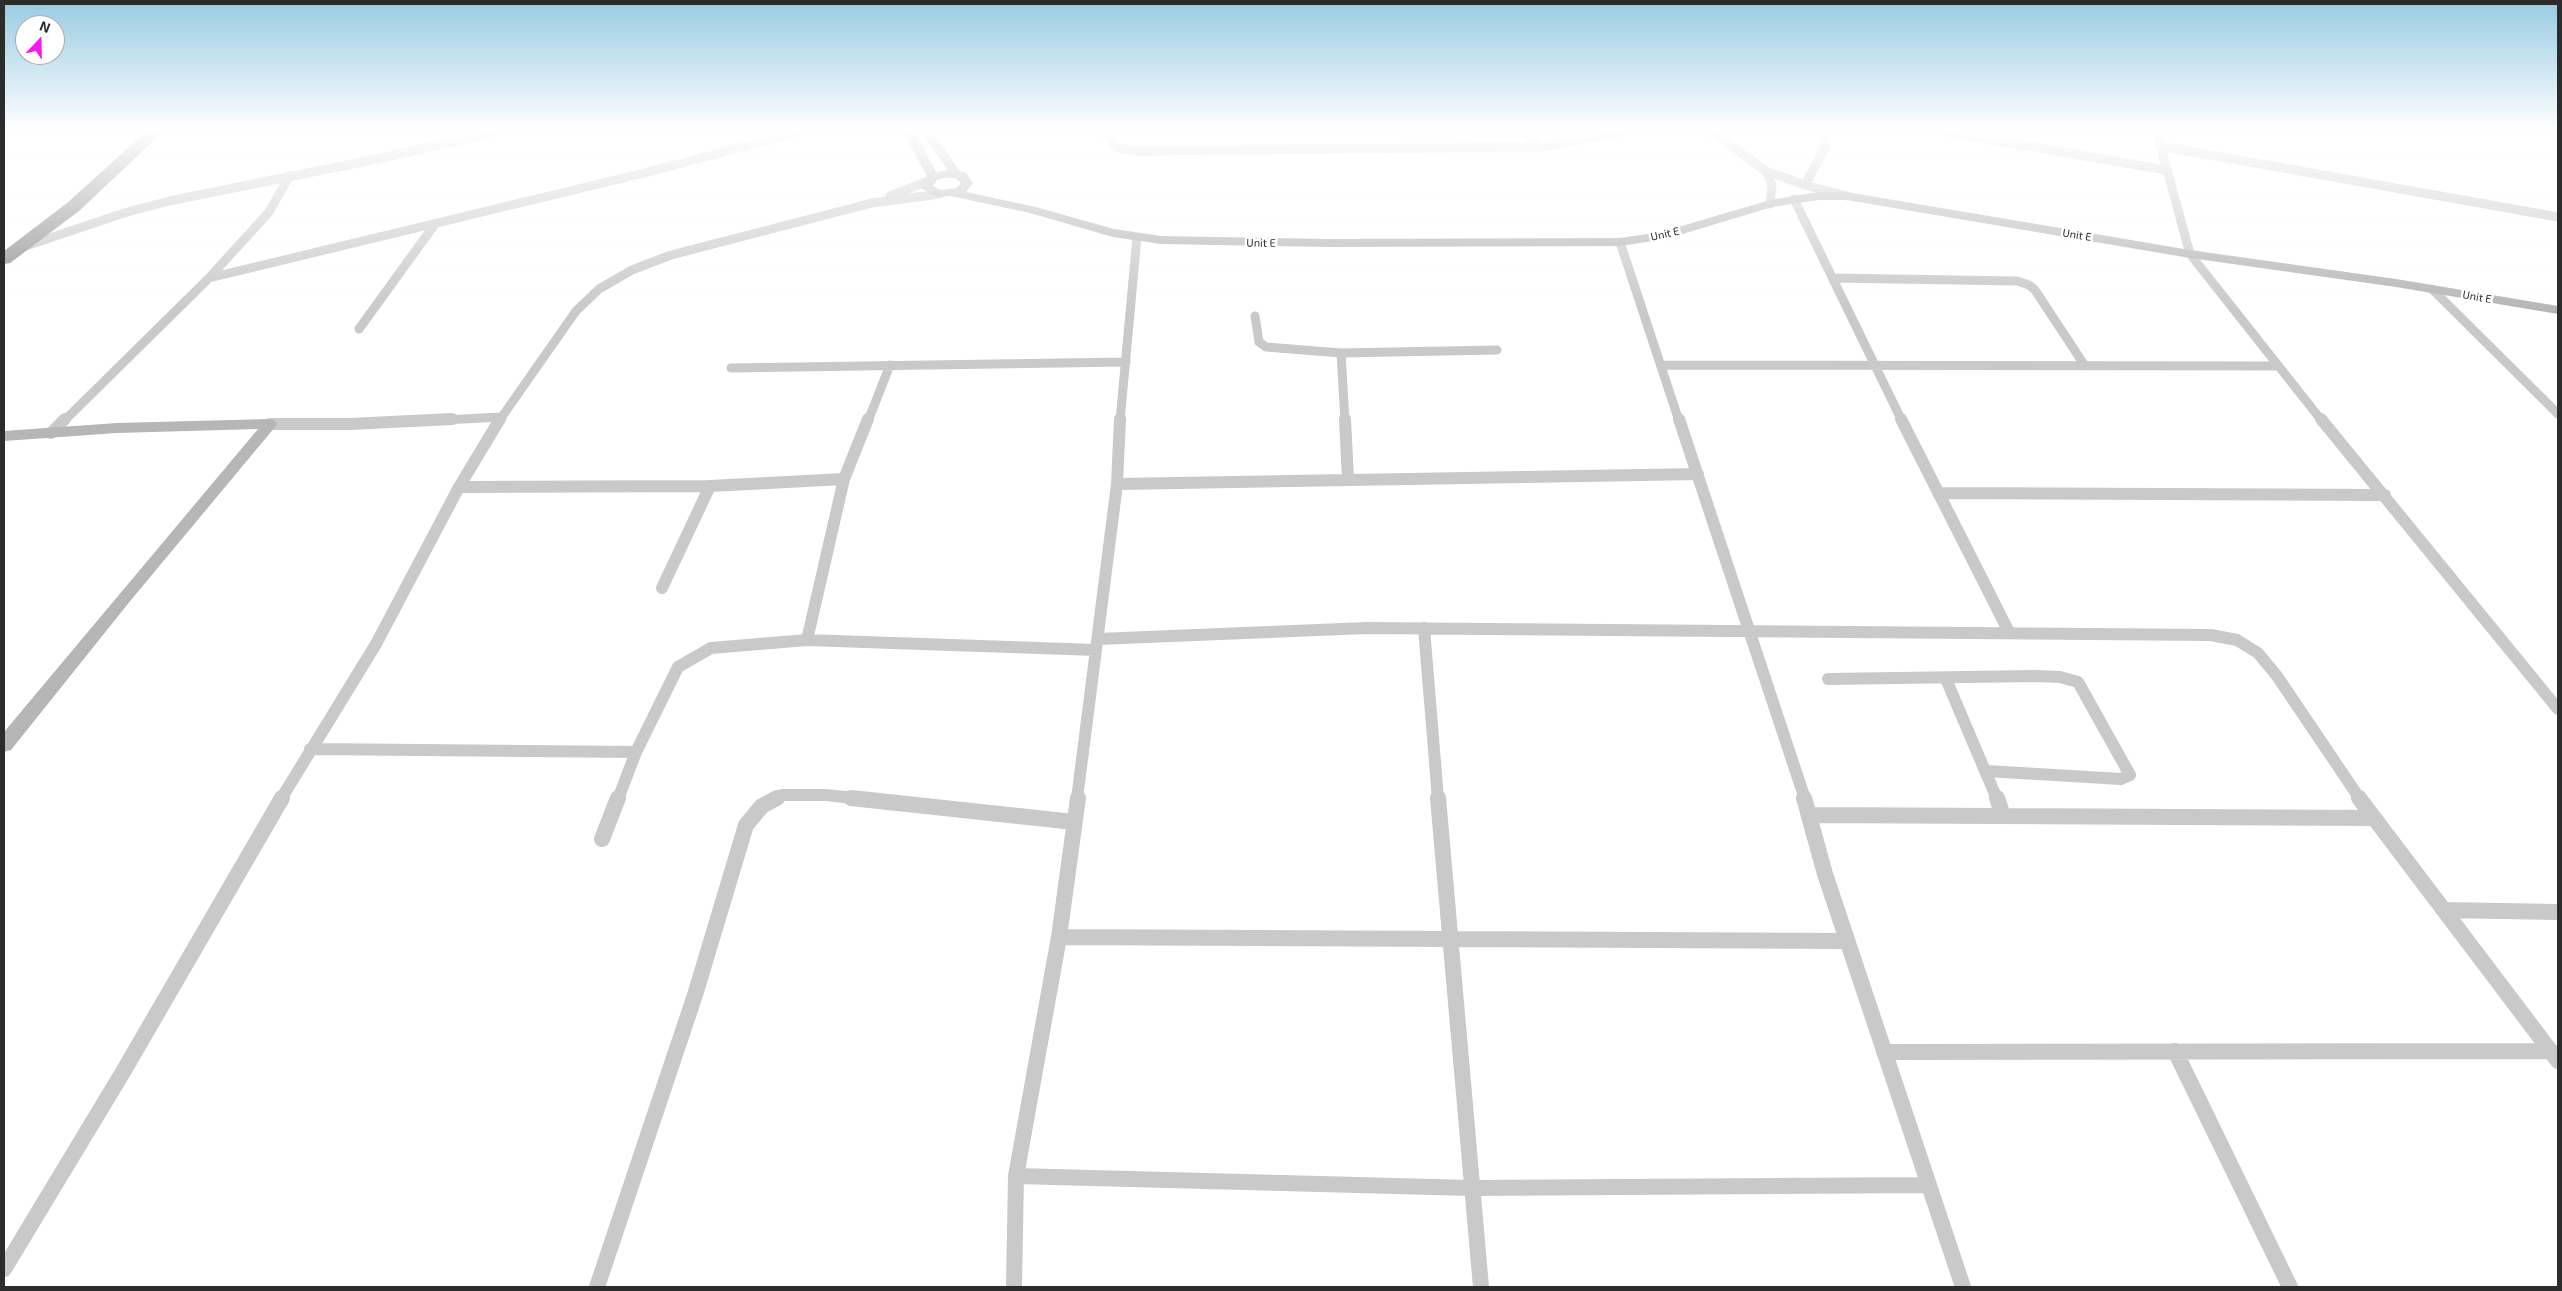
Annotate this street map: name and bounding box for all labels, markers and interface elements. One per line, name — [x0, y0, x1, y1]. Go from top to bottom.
north arrow — [15, 15, 65, 65]
text: N — [37, 17, 53, 36]
street label: Unit E — [1649, 224, 1681, 244]
street label: Unit E — [2062, 226, 2092, 244]
street label: Unit E — [1246, 236, 1276, 250]
street label: Unit E — [2461, 288, 2493, 306]

